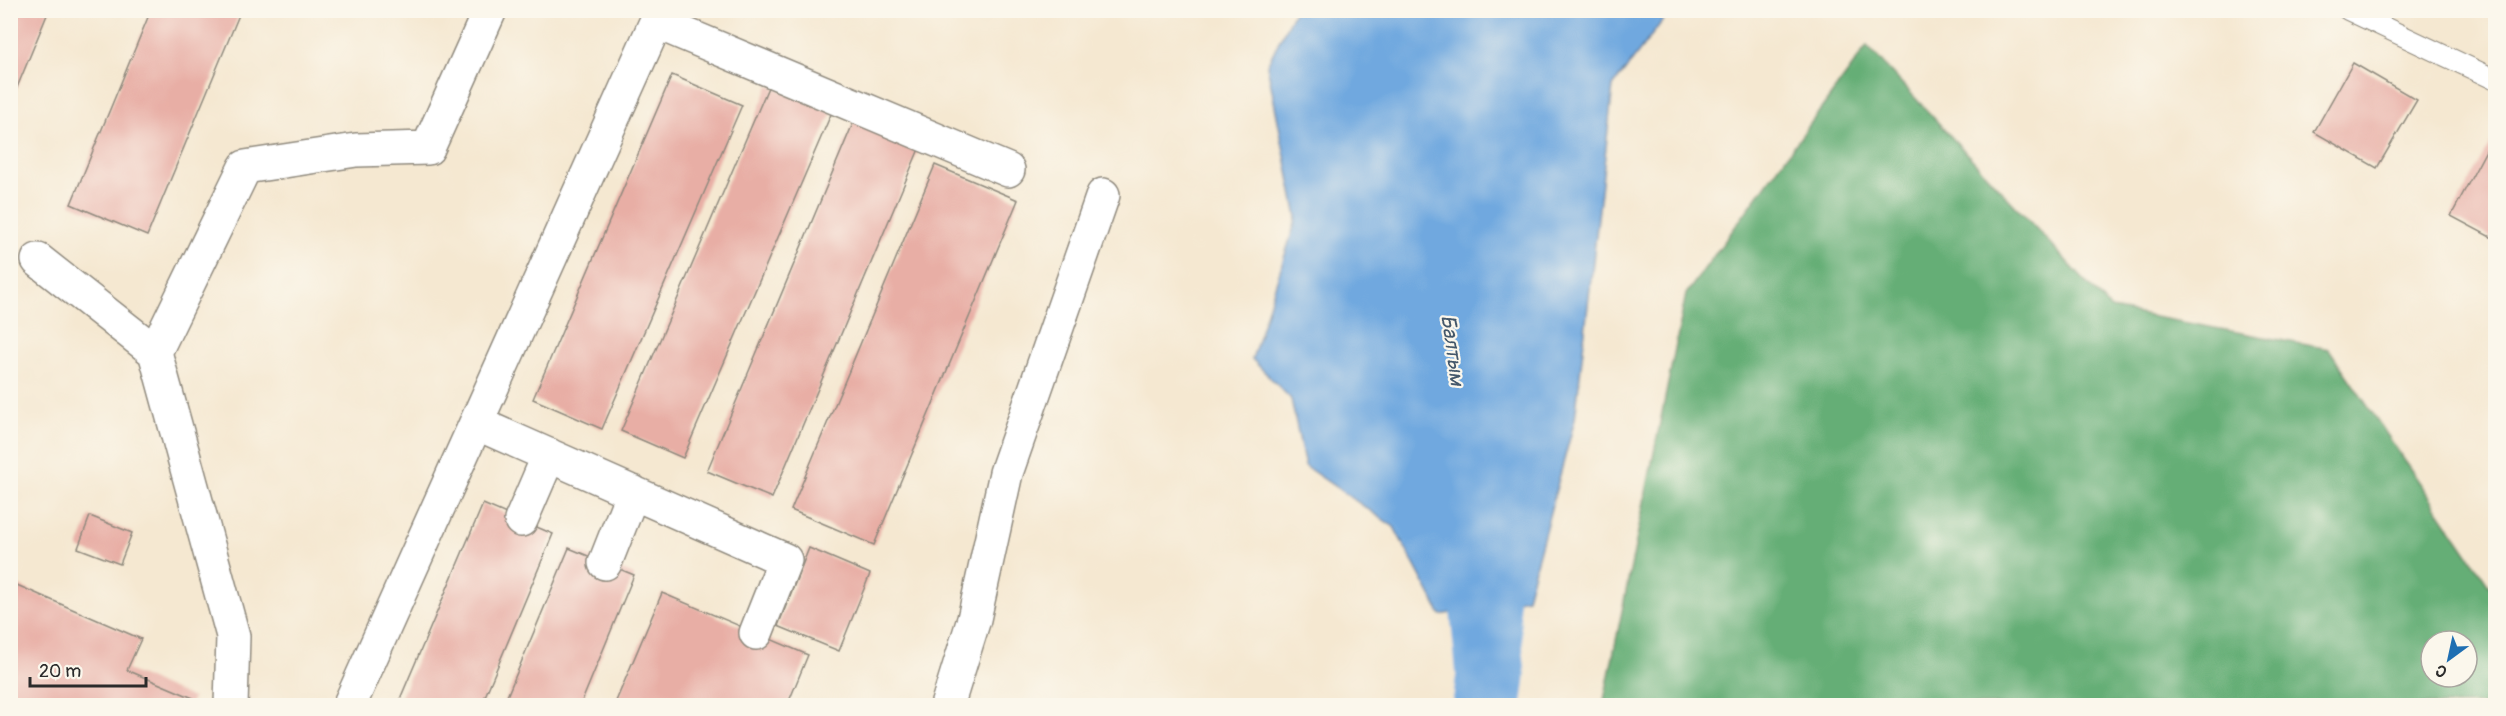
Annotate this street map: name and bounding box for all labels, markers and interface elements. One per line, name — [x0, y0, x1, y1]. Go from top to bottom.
water label: Балтым — [1434, 313, 1471, 389]
north arrow — [2419, 629, 2479, 689]
scale bar — [30, 650, 146, 688]
text: 20 m — [39, 660, 81, 683]
text: С — [2432, 660, 2451, 682]

